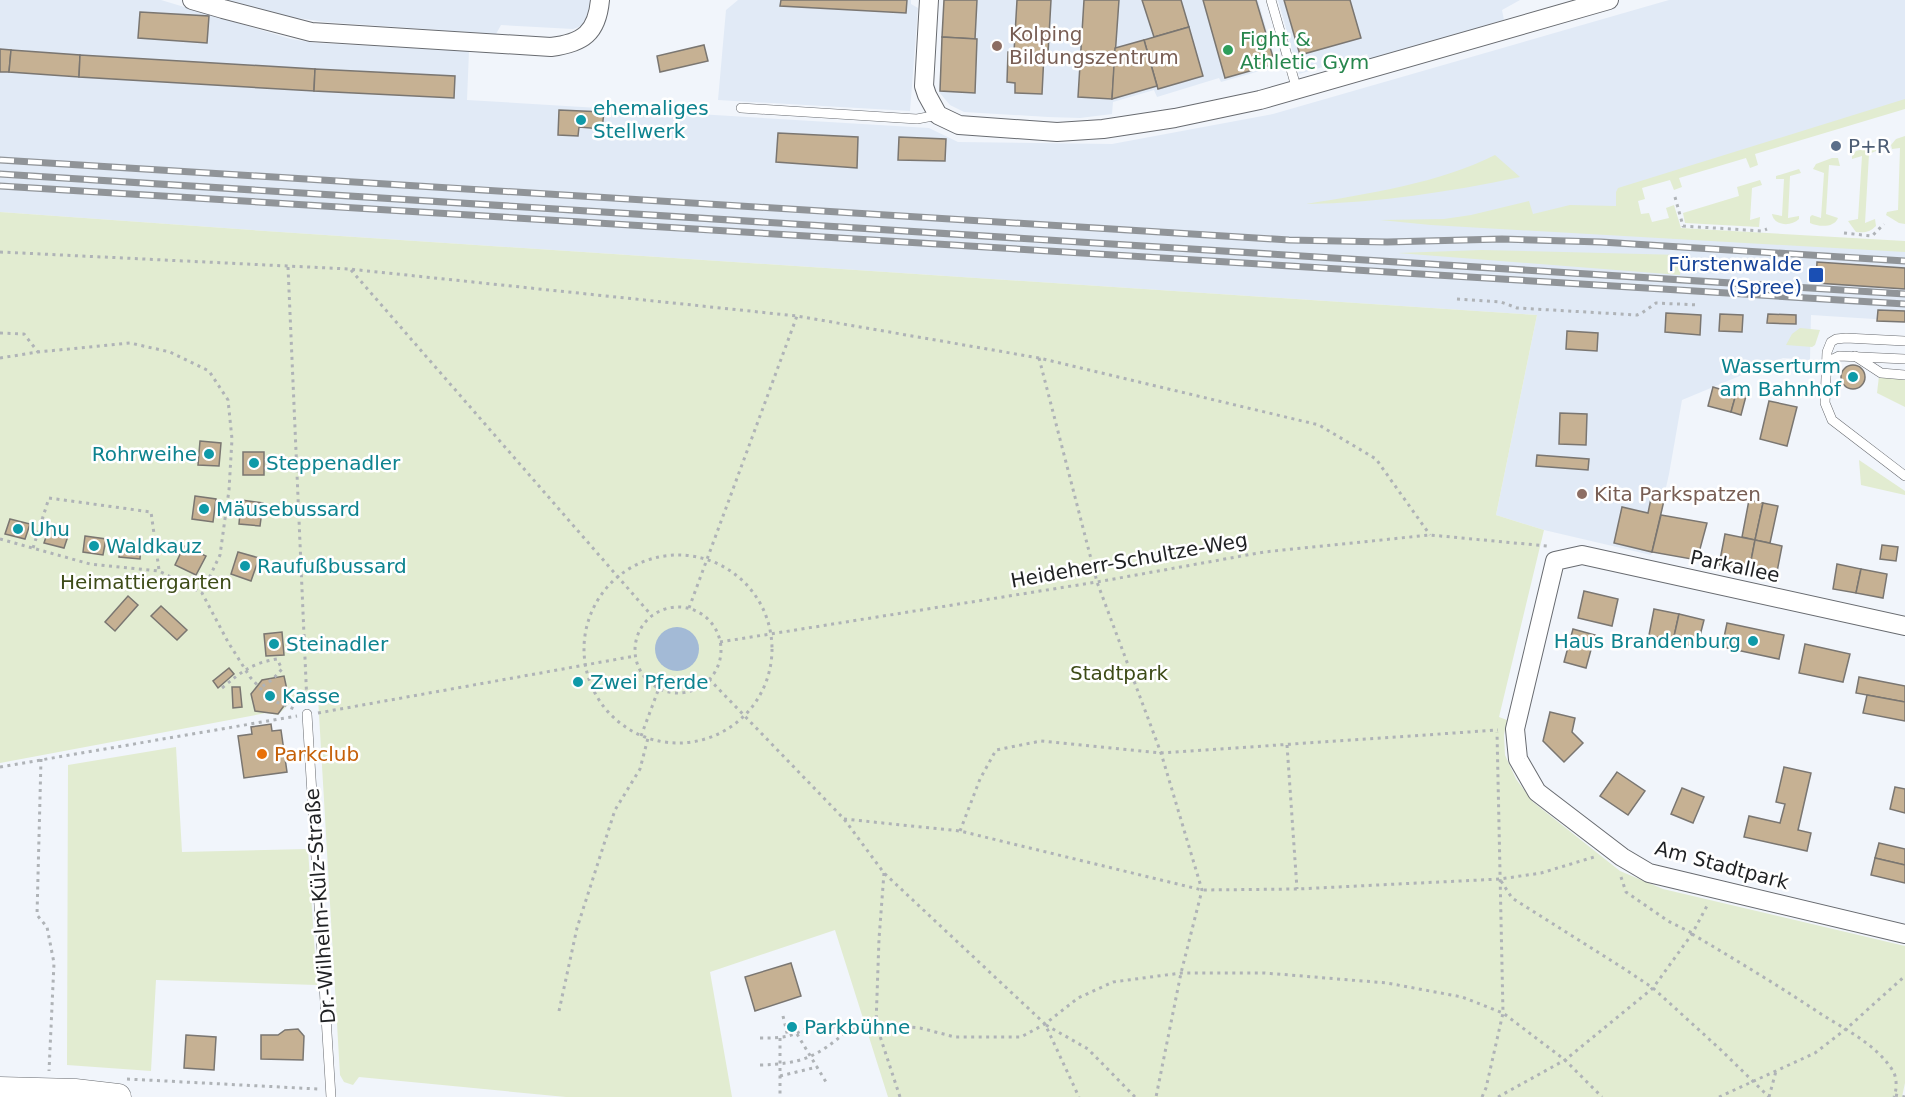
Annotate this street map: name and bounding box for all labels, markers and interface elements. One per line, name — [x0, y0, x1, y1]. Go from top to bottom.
place label: Kolping Bildungszentrum — [1009, 22, 1179, 69]
place label: Fight & Athletic Gym — [1240, 27, 1369, 74]
marker: Kolping Bildungszentrum — [990, 39, 1004, 53]
marker: Fight & Athletic Gym — [1221, 43, 1235, 57]
place label: ehemaliges Stellwerk — [593, 96, 709, 143]
marker: ehemaliges Stellwerk — [574, 113, 588, 127]
place label: P+R — [1848, 134, 1891, 158]
marker: P+R — [1829, 139, 1843, 153]
place label: Fürstenwalde (Spree) — [1668, 252, 1802, 299]
marker: Fürstenwalde (Spree) — [1807, 266, 1825, 284]
place label: Wasserturm am Bahnhof — [1720, 354, 1842, 401]
marker: Wasserturm am Bahnhof — [1846, 370, 1860, 384]
place label: Rohrweihe — [92, 442, 197, 466]
marker: Rohrweihe — [202, 447, 216, 461]
place label: Steppenadler — [266, 451, 401, 475]
marker: Steppenadler — [247, 456, 261, 470]
place label: Kita Parkspatzen — [1594, 482, 1761, 506]
marker: Kita Parkspatzen — [1575, 487, 1589, 501]
place label: Mäusebussard — [216, 497, 360, 521]
marker: Mäusebussard — [197, 502, 211, 516]
place label: Uhu — [30, 517, 70, 541]
marker: Uhu — [11, 522, 25, 536]
street label: Heideherr-Schultze-Weg — [1009, 527, 1249, 593]
place label: Waldkauz — [106, 534, 202, 558]
marker: Waldkauz — [87, 539, 101, 553]
street label: Parkallee — [1688, 545, 1782, 587]
place label: Raufußbussard — [257, 554, 407, 578]
marker: Raufußbussard — [238, 559, 252, 573]
park label: Heimattiergarten — [60, 570, 232, 594]
place label: Haus Brandenburg — [1554, 629, 1741, 653]
place label: Steinadler — [286, 632, 389, 656]
marker: Haus Brandenburg — [1746, 634, 1760, 648]
marker: Steinadler — [267, 637, 281, 651]
park label: Stadtpark — [1070, 661, 1168, 685]
place label: Zwei Pferde — [590, 670, 709, 694]
marker: Zwei Pferde — [571, 675, 585, 689]
place label: Kasse — [282, 684, 340, 708]
marker: Kasse — [263, 689, 277, 703]
place label: Parkclub — [274, 742, 359, 766]
marker: Parkclub — [255, 747, 269, 761]
street label: Dr.-Wilhelm-Külz-Straße — [300, 787, 340, 1025]
street label: Am Stadtpark — [1652, 836, 1792, 895]
place label: Parkbühne — [804, 1015, 910, 1039]
marker: Parkbühne — [785, 1020, 799, 1034]

